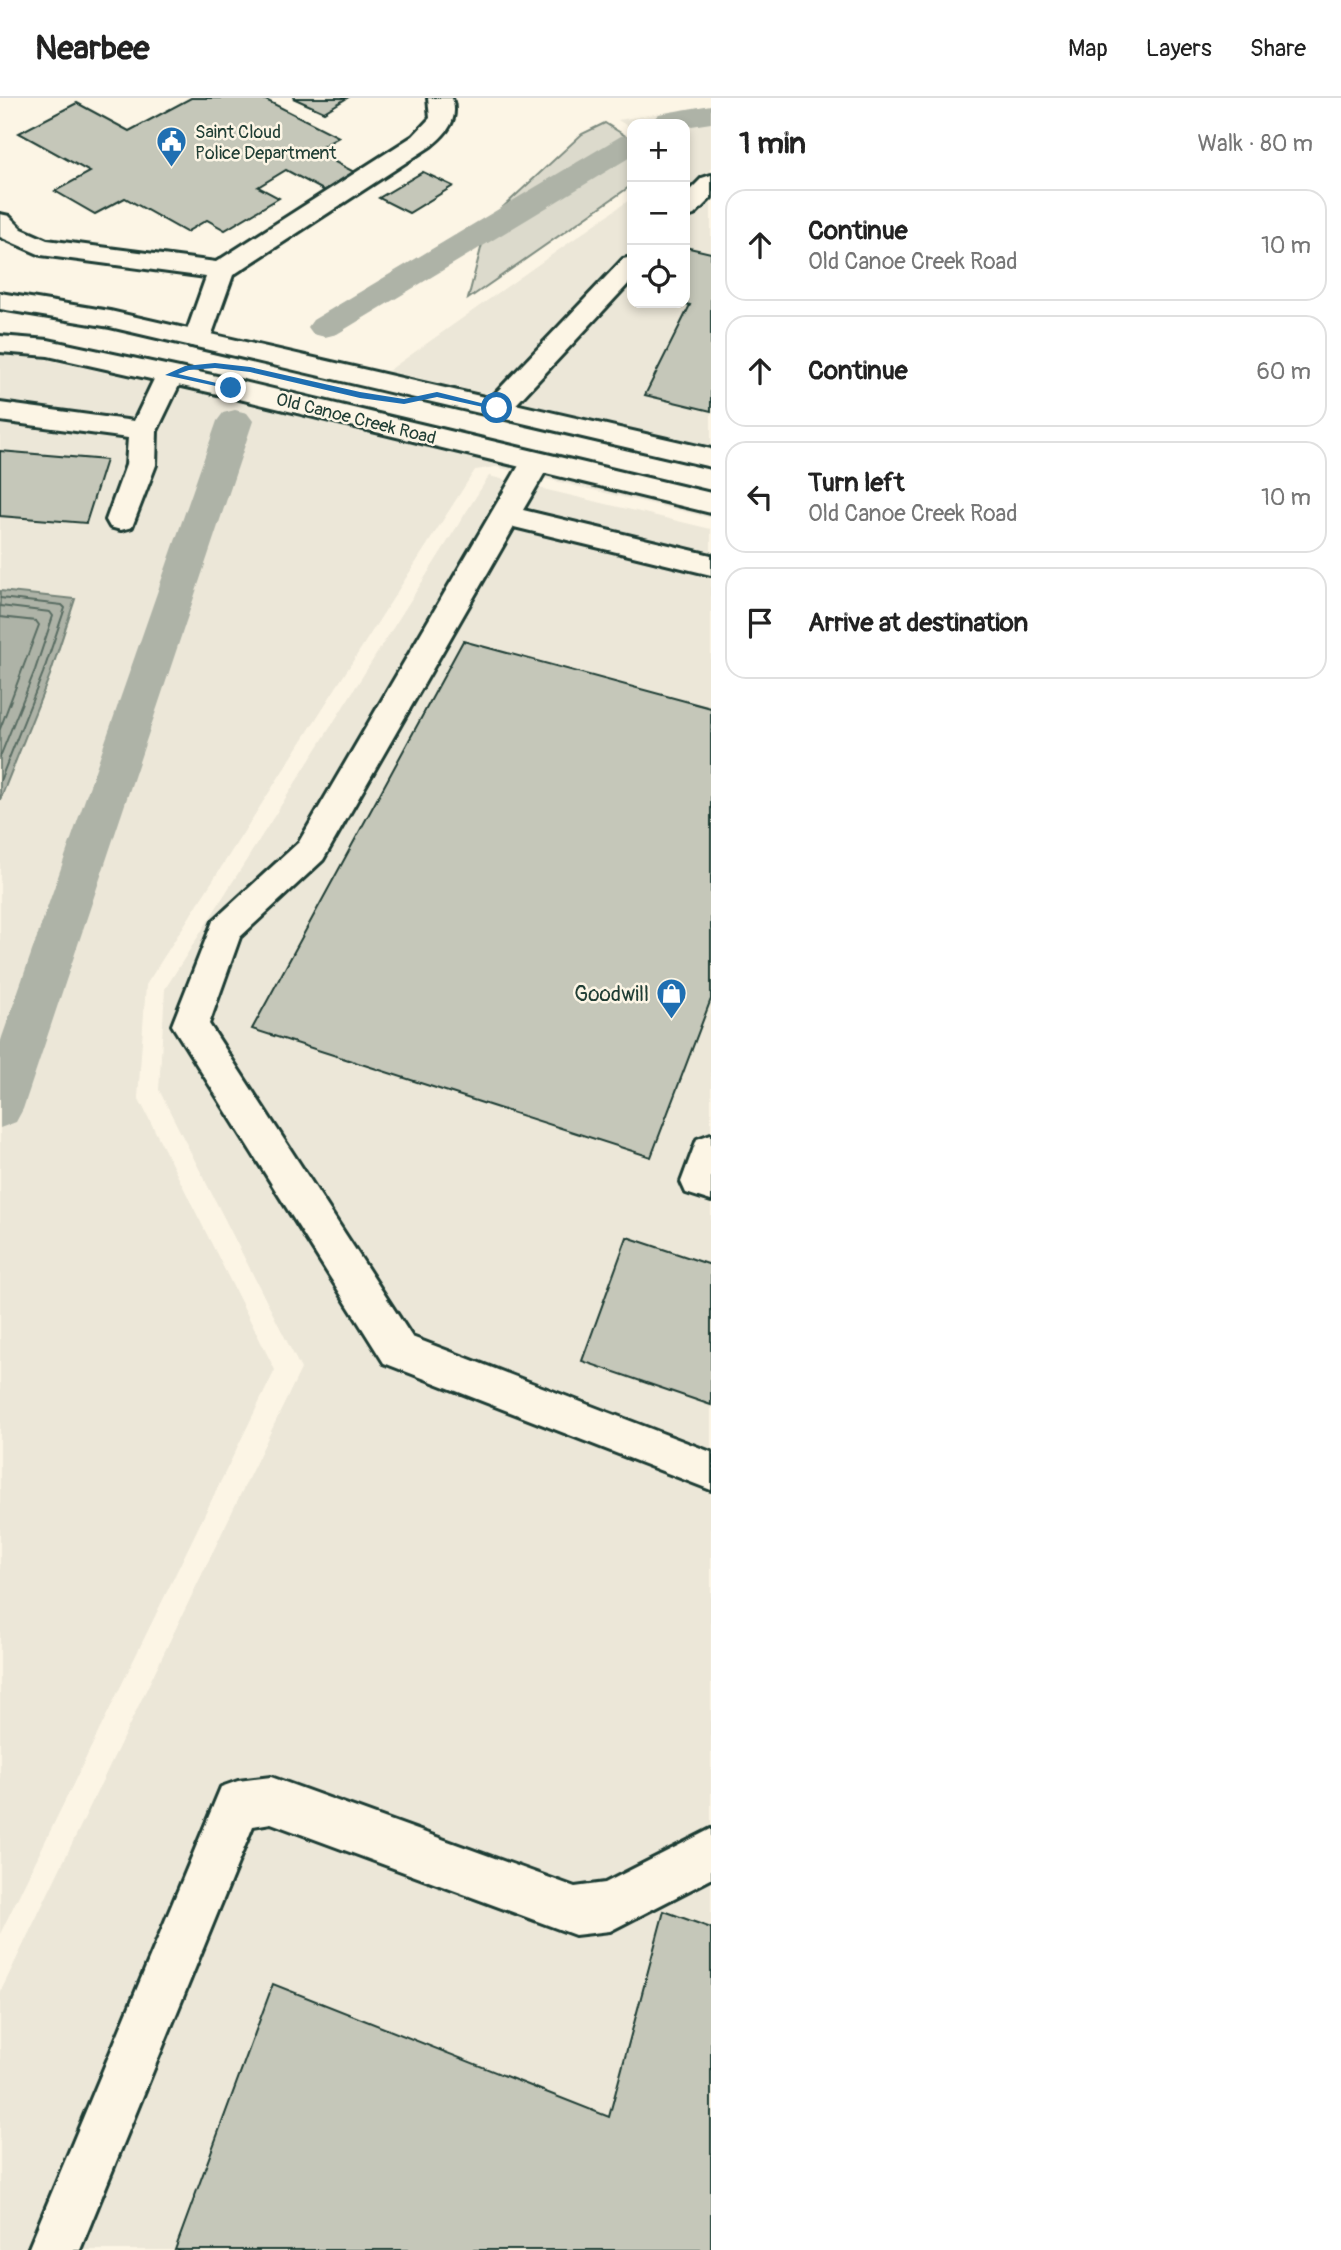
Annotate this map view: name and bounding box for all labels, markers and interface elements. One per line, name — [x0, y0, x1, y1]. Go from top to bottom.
text: Nearbee — [35, 28, 149, 69]
text: Map — [1068, 34, 1108, 63]
text: Layers — [1146, 34, 1212, 63]
text: Share — [1250, 34, 1306, 63]
map controls — [627, 119, 690, 308]
button: + — [627, 119, 690, 182]
place label: Saint Cloud Police Department — [195, 121, 337, 165]
public building icon: Saint Cloud Police Department — [155, 125, 189, 169]
text: 1 min — [739, 125, 806, 162]
text: Walk · 80 m — [1197, 129, 1313, 158]
button: − — [627, 182, 690, 245]
text: Continue — [808, 215, 908, 247]
icon: ahead — [741, 226, 779, 264]
text: 10 m — [1261, 231, 1311, 260]
button: locate — [627, 245, 690, 308]
text: Old Canoe Creek Road — [808, 247, 1018, 276]
icon: ahead — [741, 352, 779, 390]
text: Continue — [808, 355, 908, 387]
text: 60 m — [1256, 357, 1311, 386]
route end — [215, 372, 246, 403]
street label: Old Canoe Creek Road — [274, 388, 438, 450]
route start — [481, 392, 512, 423]
text: Turn left — [808, 467, 904, 499]
icon: left — [741, 478, 779, 516]
text: 10 m — [1261, 483, 1311, 512]
text: Old Canoe Creek Road — [808, 499, 1018, 528]
icon: arrive — [741, 604, 779, 642]
text: Arrive at destination — [808, 607, 1028, 639]
shop icon: Goodwill — [655, 977, 689, 1021]
place label: Goodwill — [574, 981, 649, 1008]

